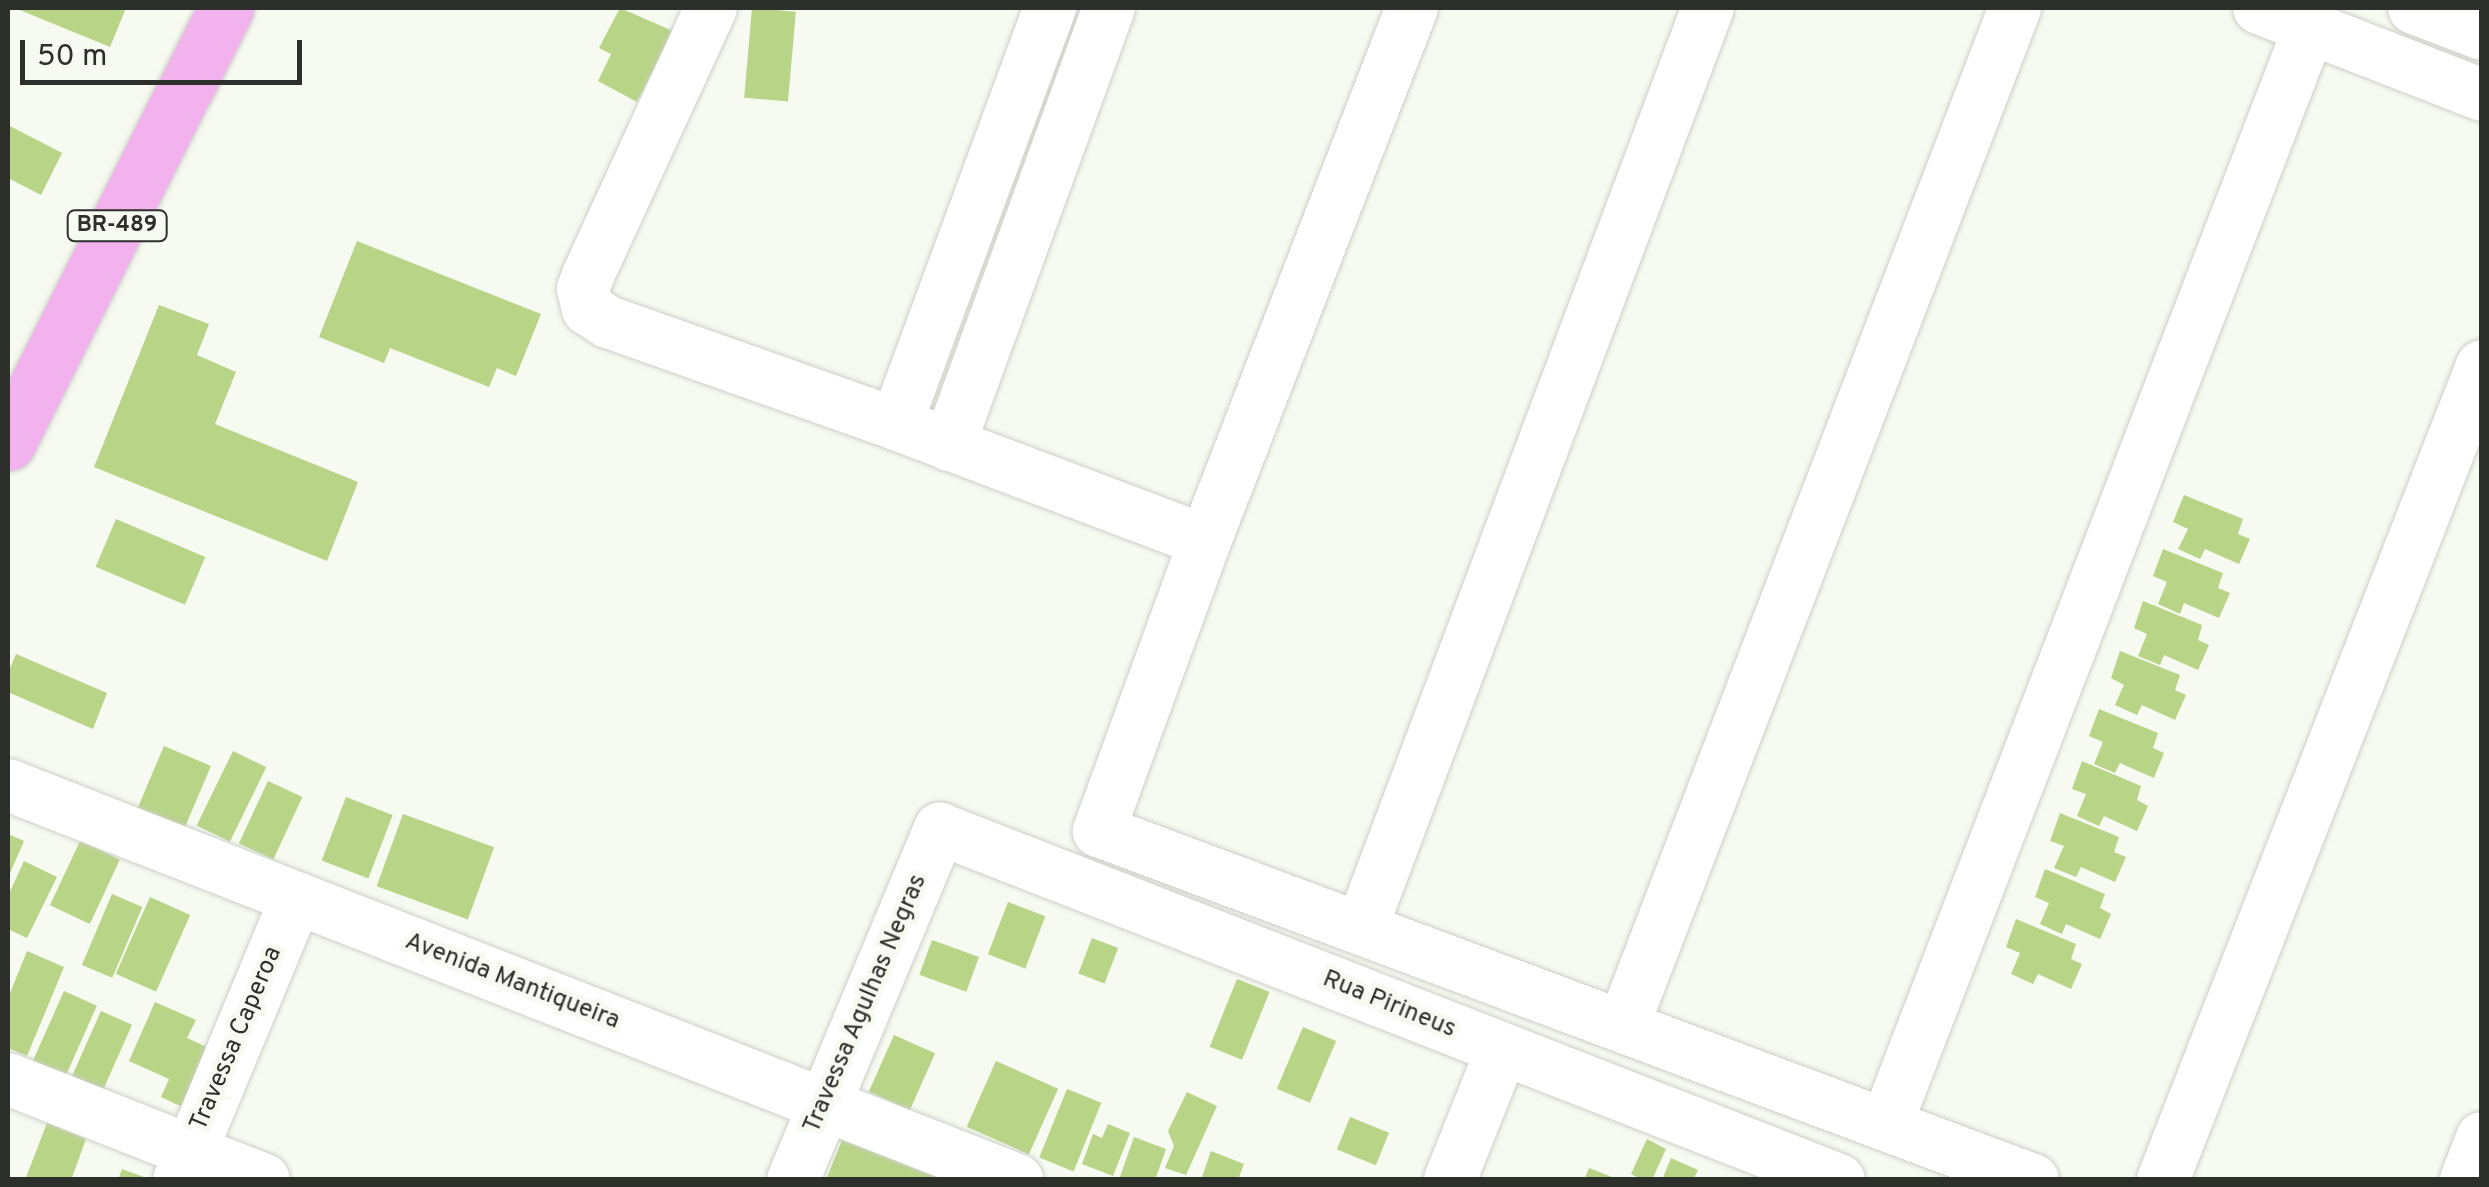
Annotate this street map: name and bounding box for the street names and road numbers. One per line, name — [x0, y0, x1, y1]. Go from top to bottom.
road number: BR-489 — [64, 209, 170, 243]
street label: Travessa Agulhas Negras — [798, 870, 934, 1138]
street label: Avenida Mantiqueira — [400, 927, 624, 1037]
street label: Travessa Caperoa — [185, 942, 289, 1136]
street label: Rua Pirineus — [1318, 965, 1460, 1045]

